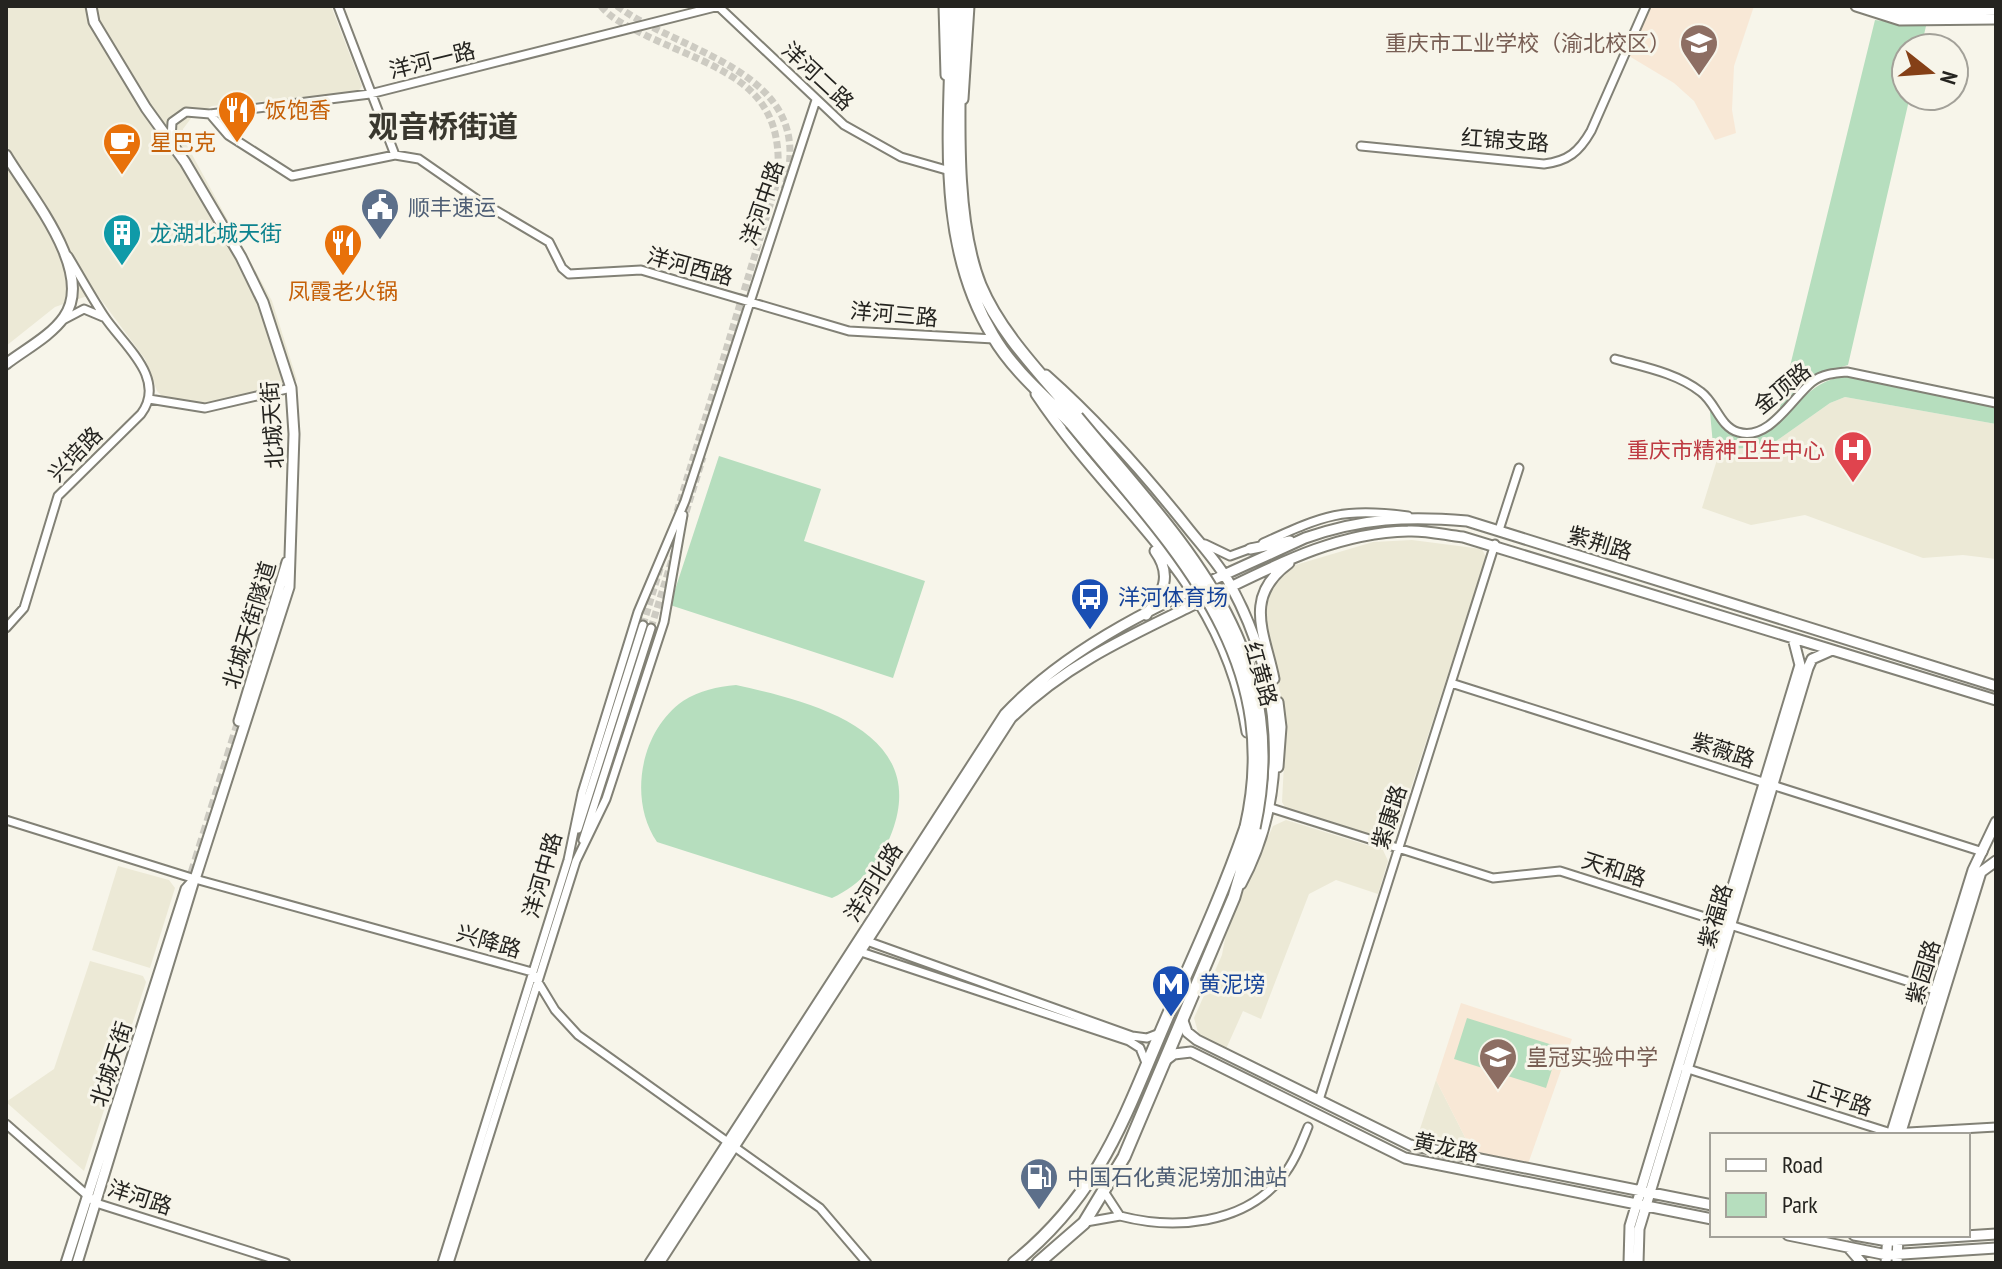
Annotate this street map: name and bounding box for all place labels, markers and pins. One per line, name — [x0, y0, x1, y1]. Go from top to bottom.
school or university icon: 重庆市工业学校（渝北校区） — [1678, 22, 1720, 77]
place label: 重庆市工业学校（渝北校区） — [1385, 29, 1671, 57]
restaurant icon: 饭饱香 — [216, 89, 258, 144]
place label: 饭饱香 — [265, 96, 331, 124]
cafe icon: 星巴克 — [101, 121, 143, 176]
place label: 星巴克 — [150, 128, 216, 156]
public building icon: 顺丰速运 — [359, 186, 401, 241]
place label: 顺丰速运 — [408, 193, 496, 221]
building icon: 龙湖北城天街 — [101, 212, 143, 267]
place label: 龙湖北城天街 — [150, 219, 282, 247]
restaurant icon: 凤霞老火锅 — [322, 222, 364, 277]
place label: 凤霞老火锅 — [288, 277, 398, 305]
hospital icon: 重庆市精神卫生中心 — [1832, 429, 1874, 484]
place label: 重庆市精神卫生中心 — [1627, 436, 1825, 464]
bus stop icon: 洋河体育场 — [1069, 576, 1111, 631]
place label: 洋河体育场 — [1118, 583, 1228, 611]
metro station icon: 黄泥塝 — [1150, 963, 1192, 1018]
place label: 黄泥塝 — [1199, 970, 1265, 998]
school or university icon: 皇冠实验中学 — [1477, 1036, 1519, 1091]
place label: 皇冠实验中学 — [1526, 1043, 1658, 1071]
fuel station icon: 中国石化黄泥塝加油站 — [1018, 1156, 1060, 1211]
place label: 中国石化黄泥塝加油站 — [1067, 1163, 1287, 1191]

